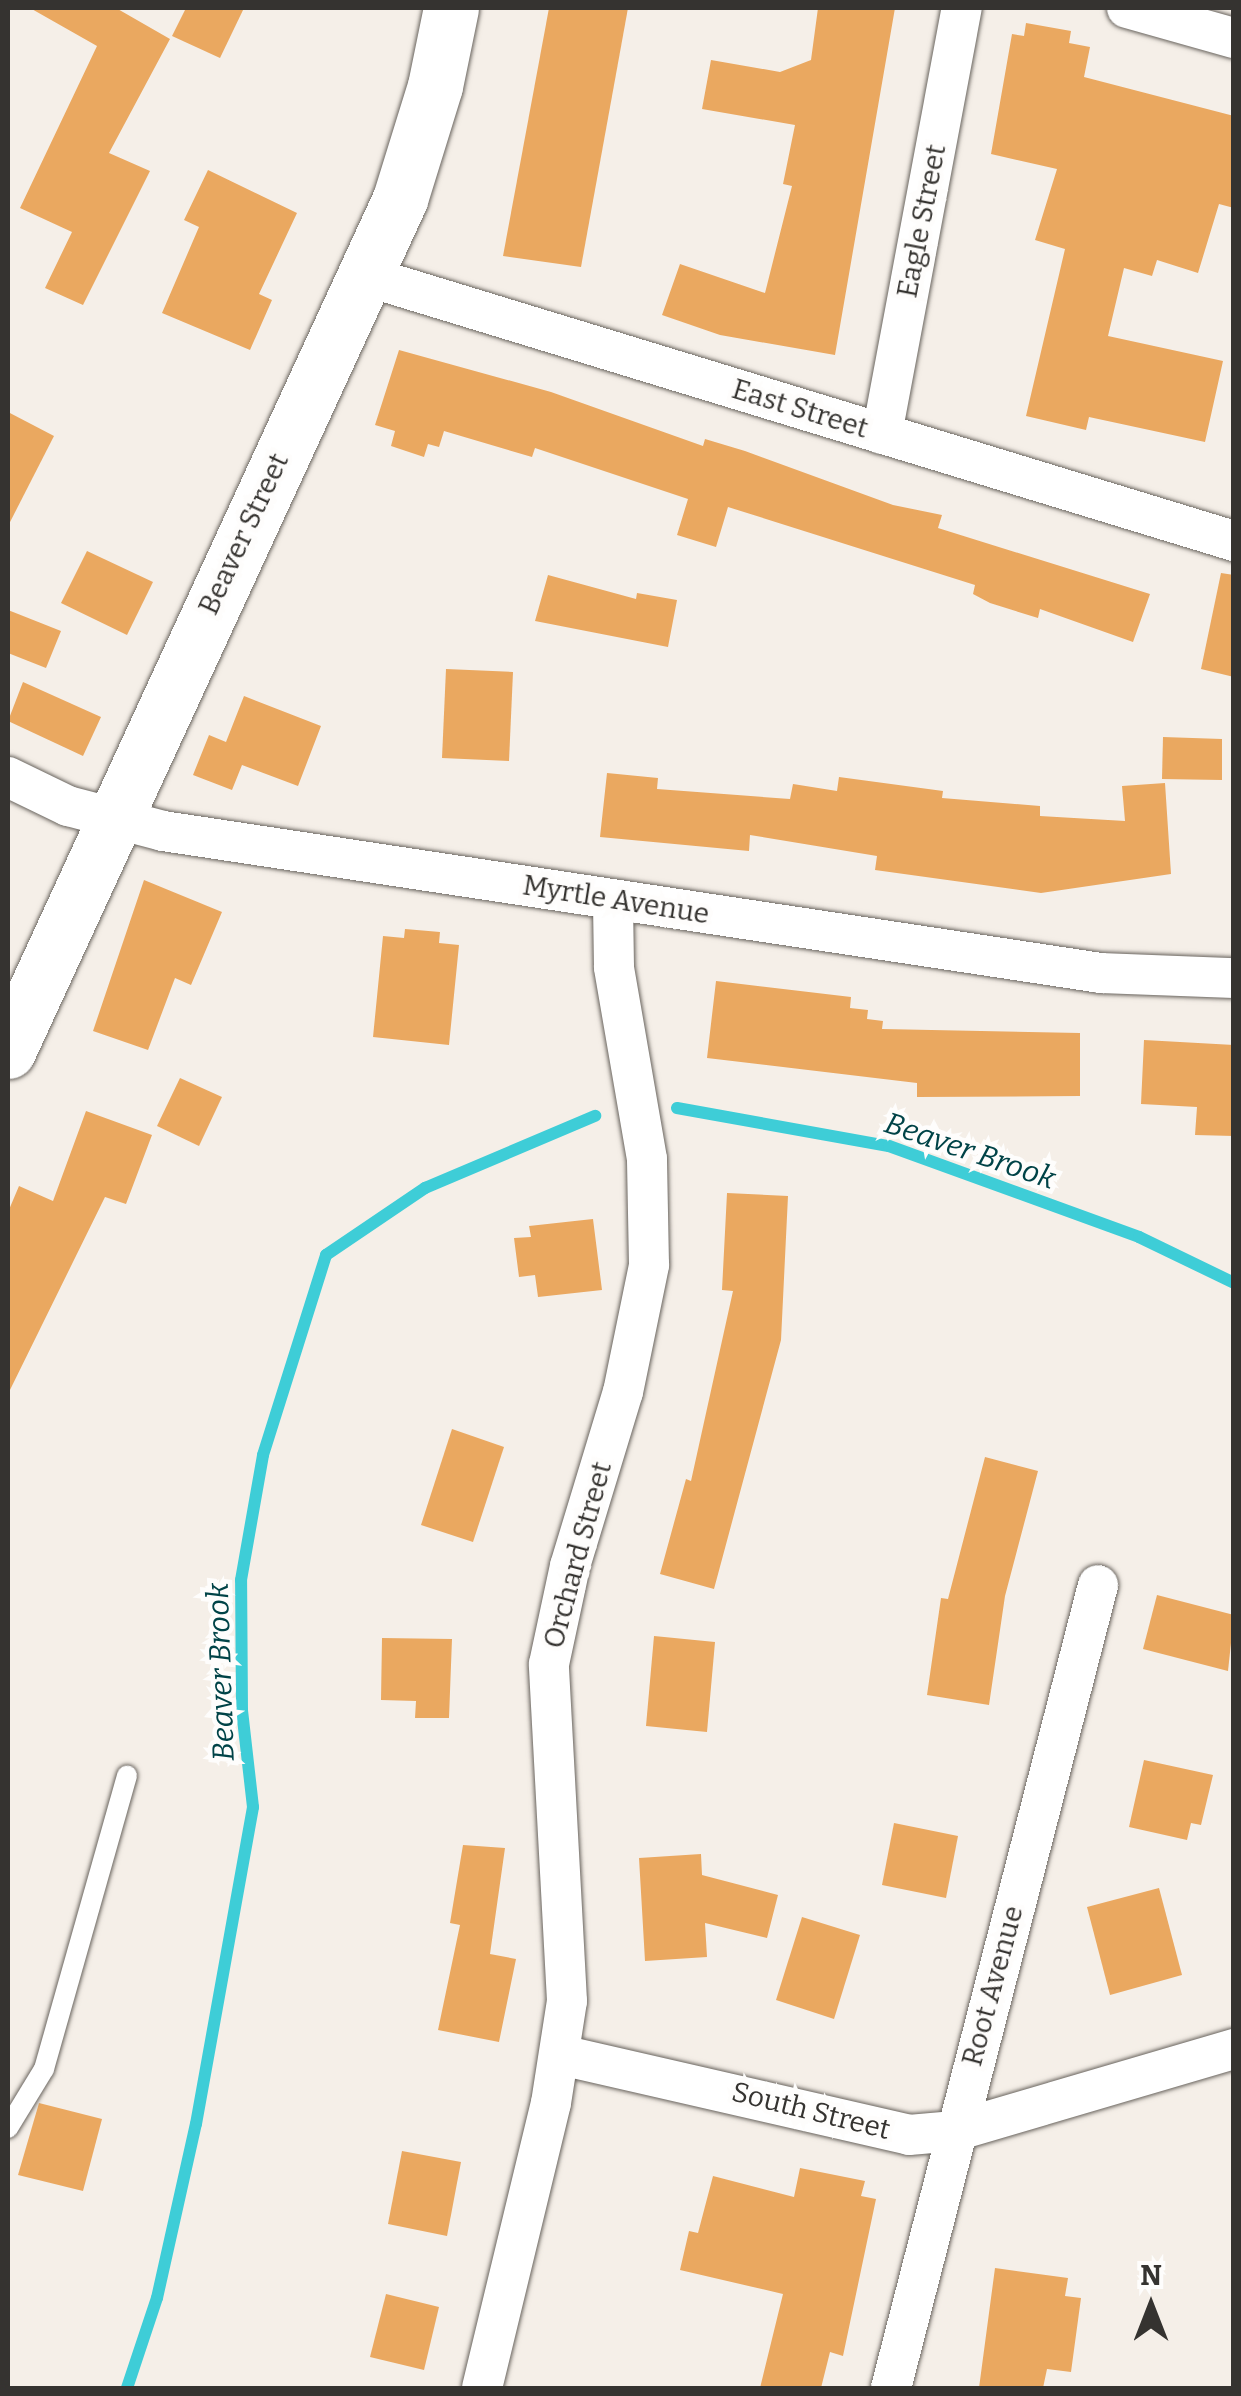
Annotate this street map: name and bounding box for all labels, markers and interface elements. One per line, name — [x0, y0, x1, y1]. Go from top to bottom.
street label: Eagle Street — [891, 141, 953, 301]
street label: East Street — [728, 372, 872, 446]
street label: Beaver Street — [192, 448, 296, 620]
street label: Myrtle Avenue — [520, 869, 712, 931]
water label: Beaver Brook — [880, 1105, 1060, 1197]
street label: Orchard Street — [537, 1458, 619, 1652]
water label: Beaver Brook — [200, 1582, 242, 1762]
street label: Root Avenue — [956, 1902, 1030, 2070]
street label: South Street — [728, 2075, 894, 2147]
north arrow — [1101, 2256, 1201, 2356]
text: N — [1140, 2259, 1162, 2292]

